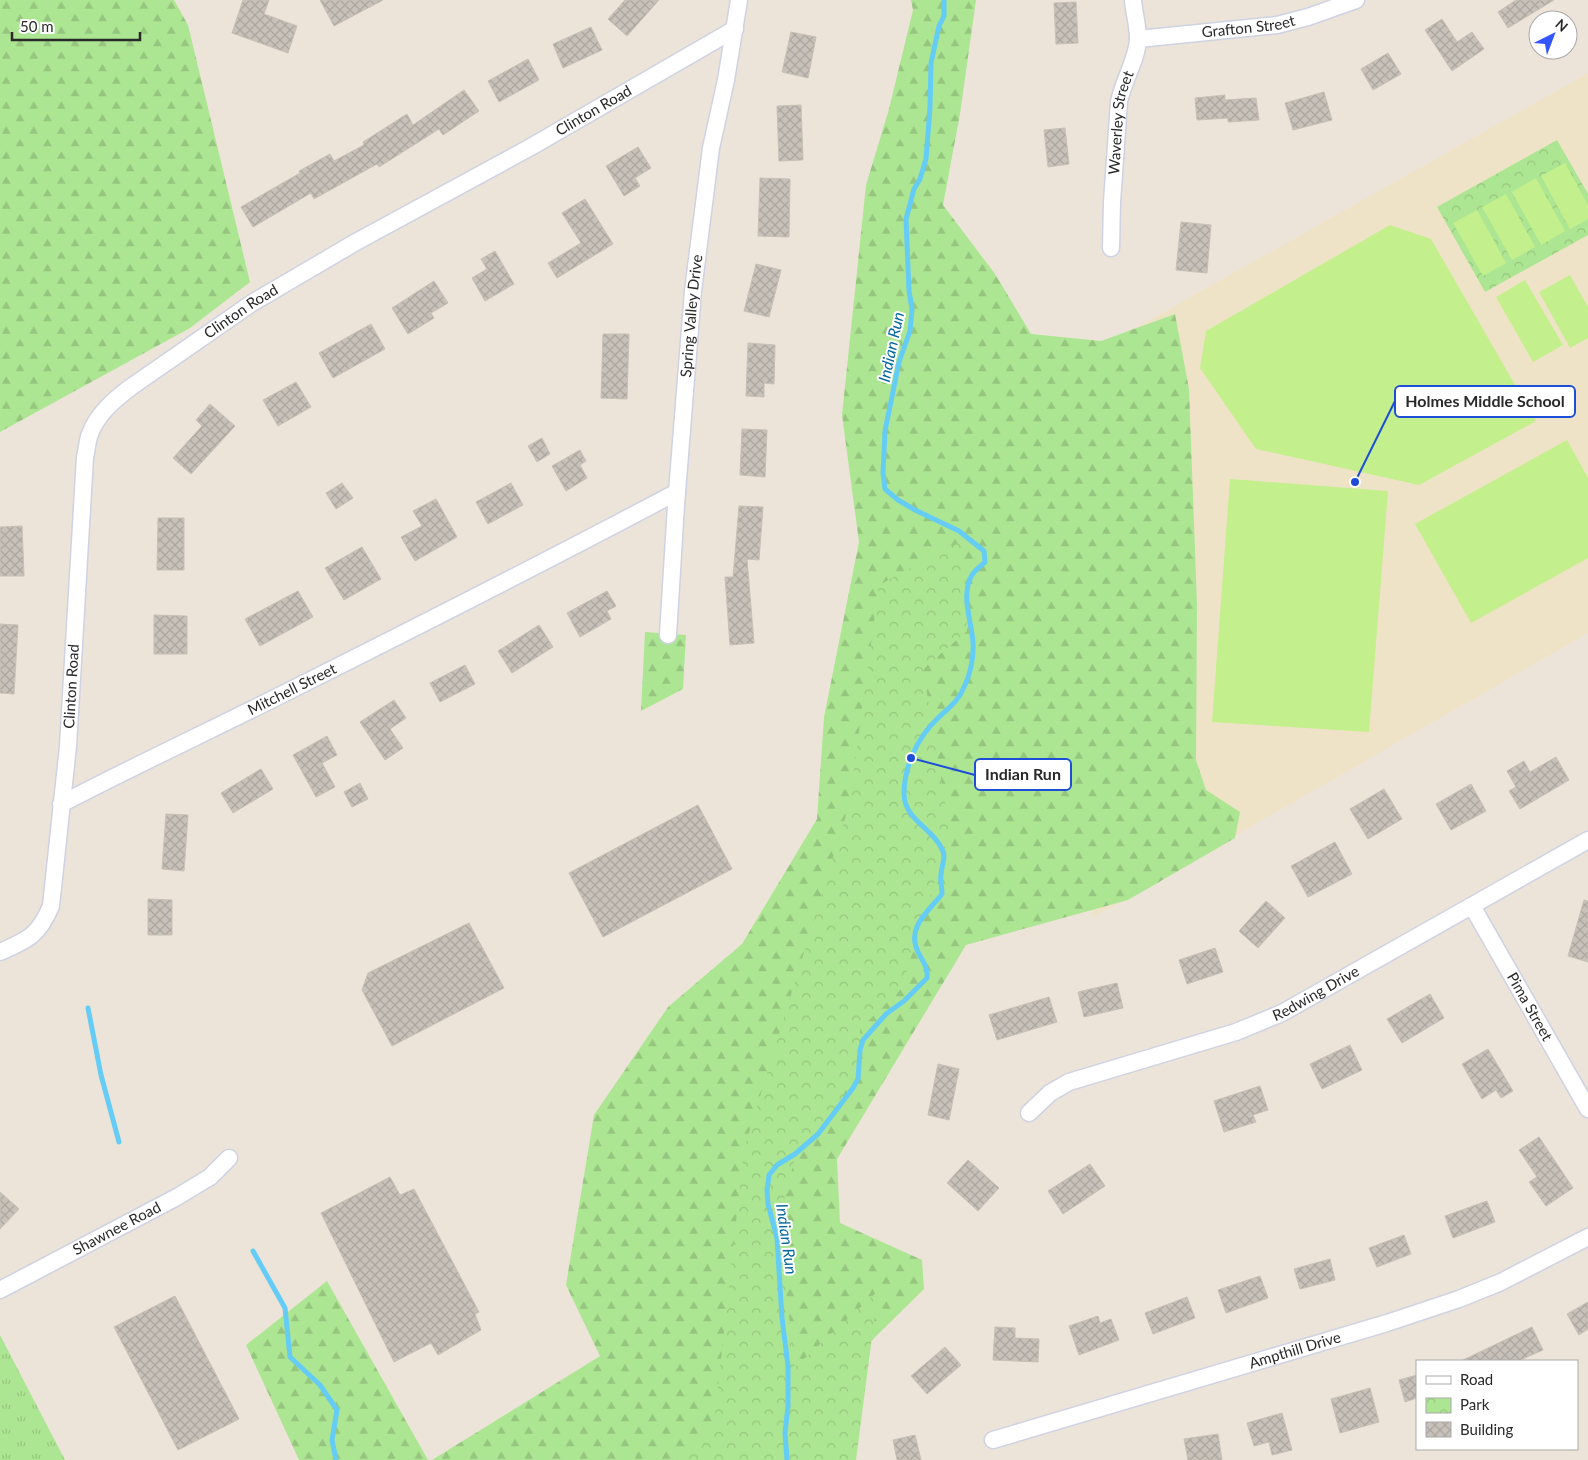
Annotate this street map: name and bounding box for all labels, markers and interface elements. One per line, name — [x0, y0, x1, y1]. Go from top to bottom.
scale bar — [12, 10, 140, 42]
north arrow — [1528, 10, 1578, 60]
street label: Grafton Street — [1201, 11, 1297, 41]
text: N — [1552, 15, 1572, 35]
text: 50 m — [20, 17, 54, 35]
street label: Waverley Street — [1104, 67, 1137, 175]
street label: Clinton Road — [552, 81, 634, 139]
street label: Spring Valley Drive — [676, 253, 706, 378]
street label: Clinton Road — [200, 280, 281, 342]
water label: Indian Run — [874, 310, 907, 384]
callout: Holmes Middle School — [1395, 386, 1575, 417]
text: Holmes Middle School — [1405, 391, 1565, 410]
street label: Clinton Road — [59, 643, 82, 729]
street label: Mitchell Street — [244, 659, 340, 718]
callout: Indian Run — [975, 759, 1071, 790]
text: Indian Run — [985, 764, 1061, 783]
street label: Redwing Drive — [1270, 961, 1362, 1024]
street label: Pima Street — [1504, 969, 1557, 1044]
street label: Shawnee Road — [69, 1197, 164, 1258]
water label: Indian Run — [773, 1202, 802, 1275]
street label: Ampthill Drive — [1247, 1327, 1343, 1372]
legend — [1416, 1360, 1578, 1450]
text: Road — [1460, 1370, 1493, 1388]
text: Park — [1460, 1395, 1490, 1413]
text: Building — [1460, 1420, 1513, 1438]

